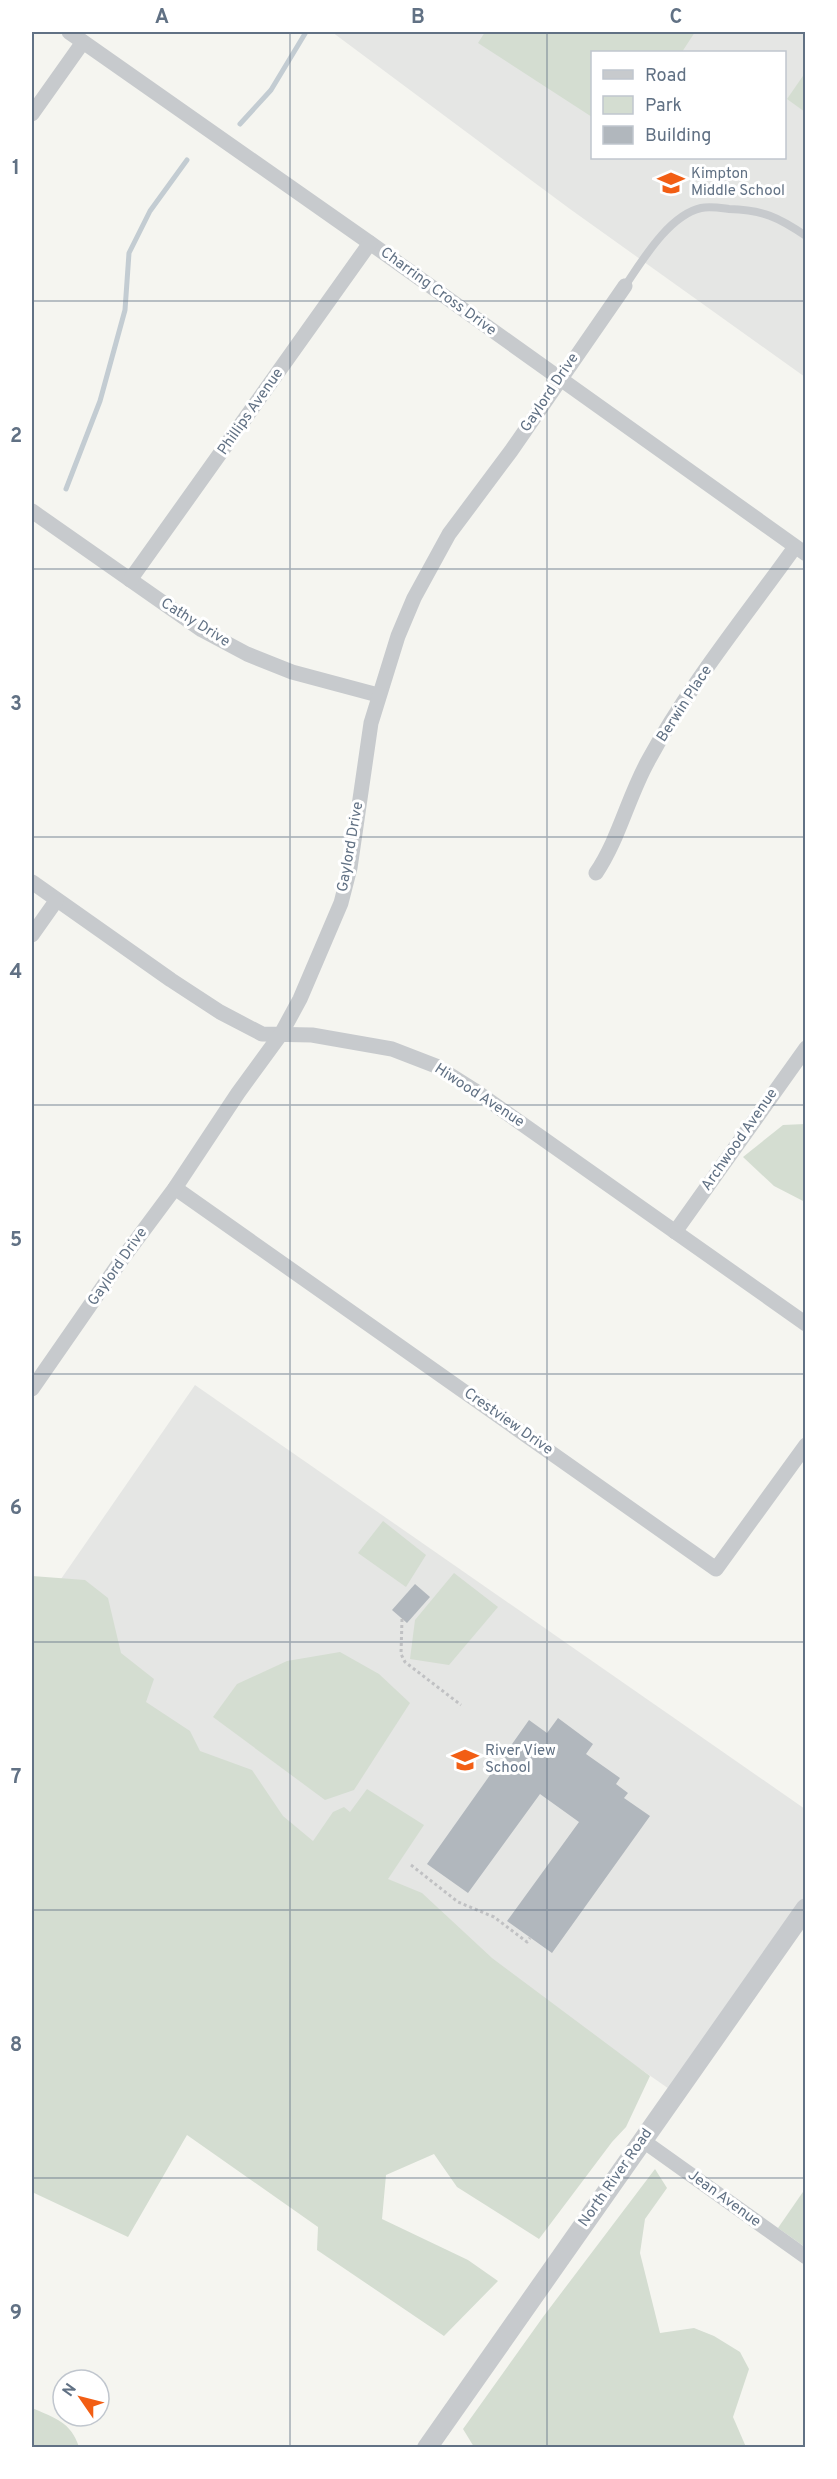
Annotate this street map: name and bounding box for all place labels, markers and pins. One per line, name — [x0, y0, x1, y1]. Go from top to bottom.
place label: Kimpton Middle School — [691, 165, 785, 201]
school or university icon: Kimpton Middle School — [656, 168, 686, 198]
place label: River View School — [485, 1742, 556, 1778]
school or university icon: River View School — [450, 1745, 480, 1775]

